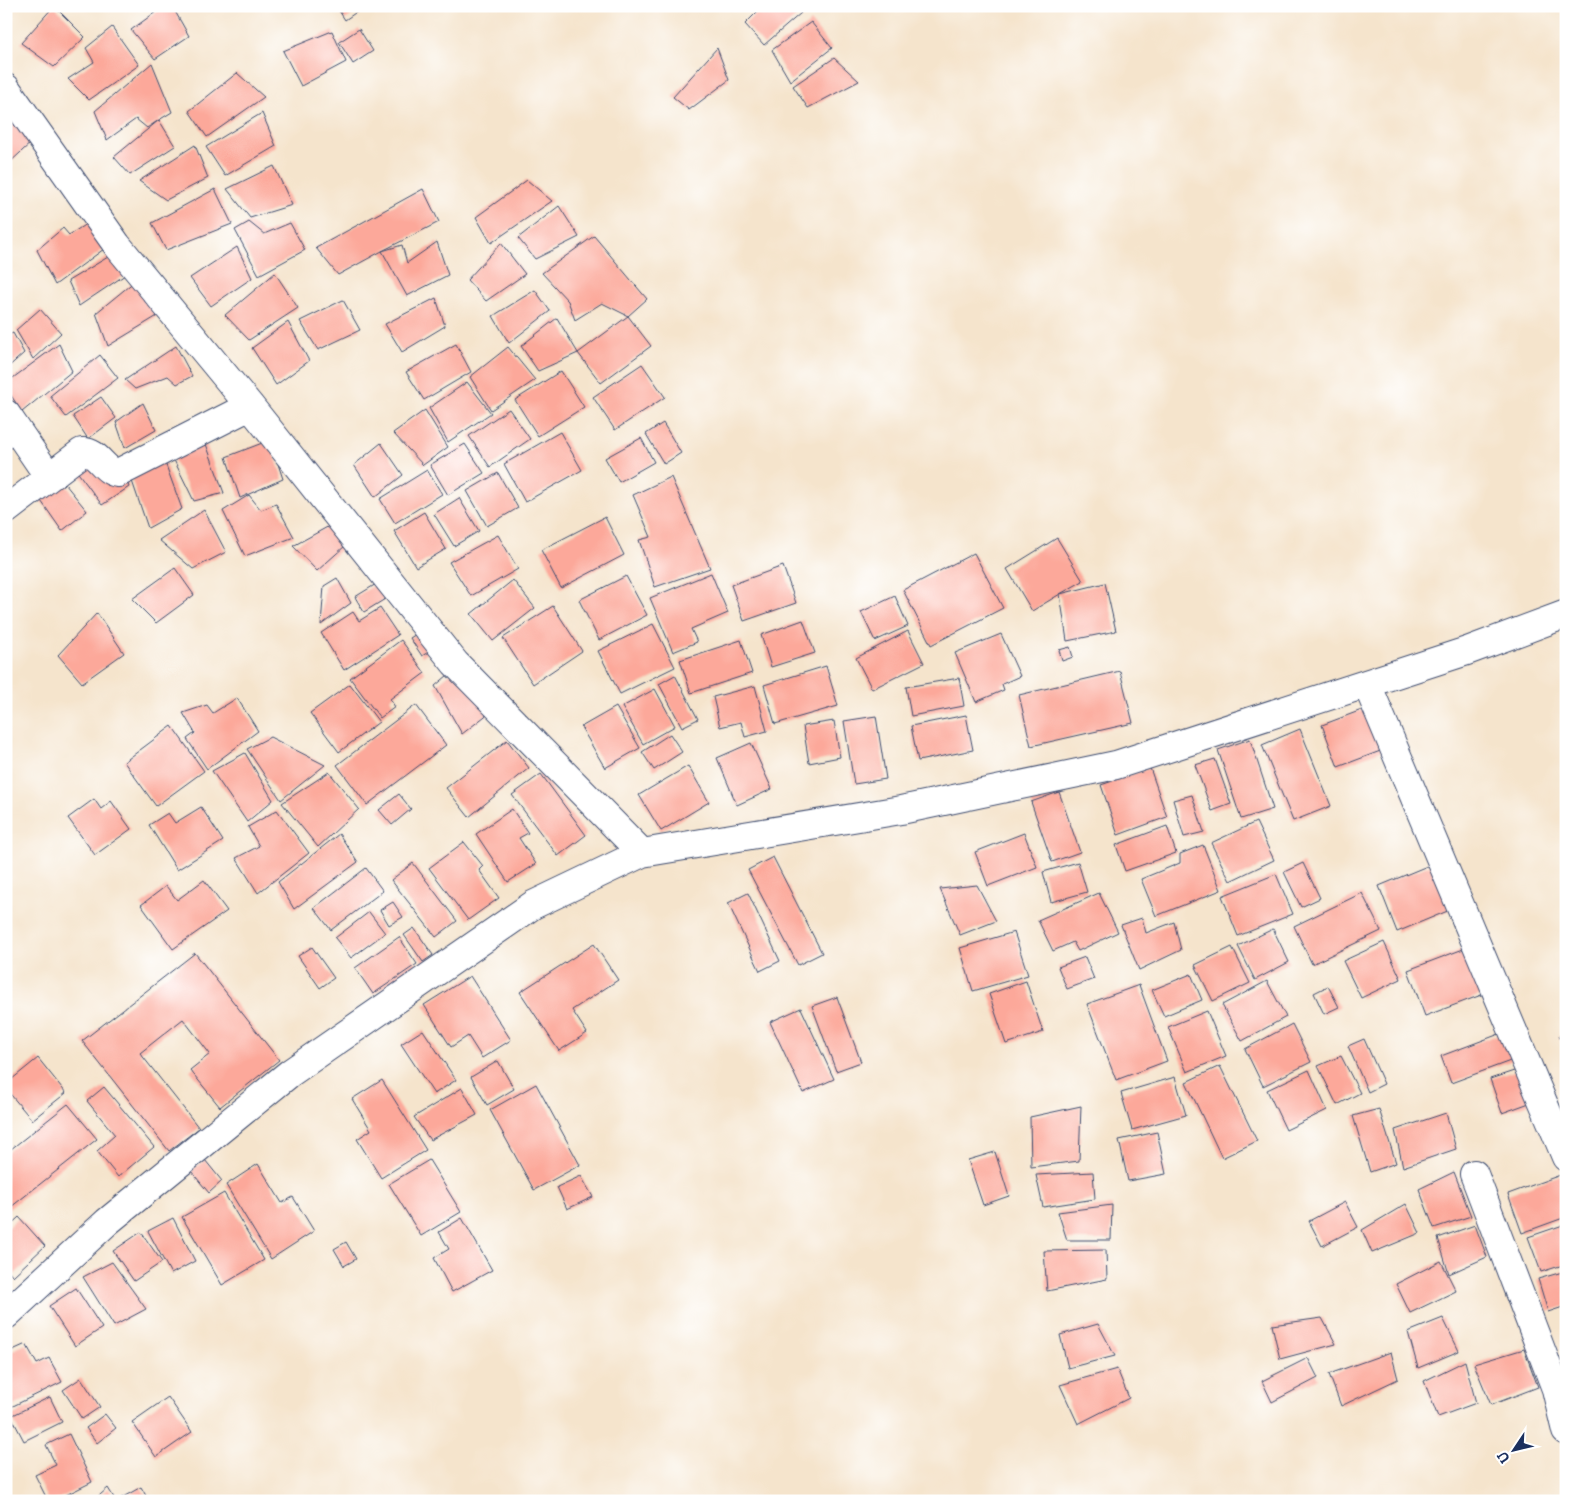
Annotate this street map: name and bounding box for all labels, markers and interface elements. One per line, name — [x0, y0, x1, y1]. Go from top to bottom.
north arrow — [1490, 1424, 1540, 1474]
text: U — [1494, 1447, 1515, 1466]

